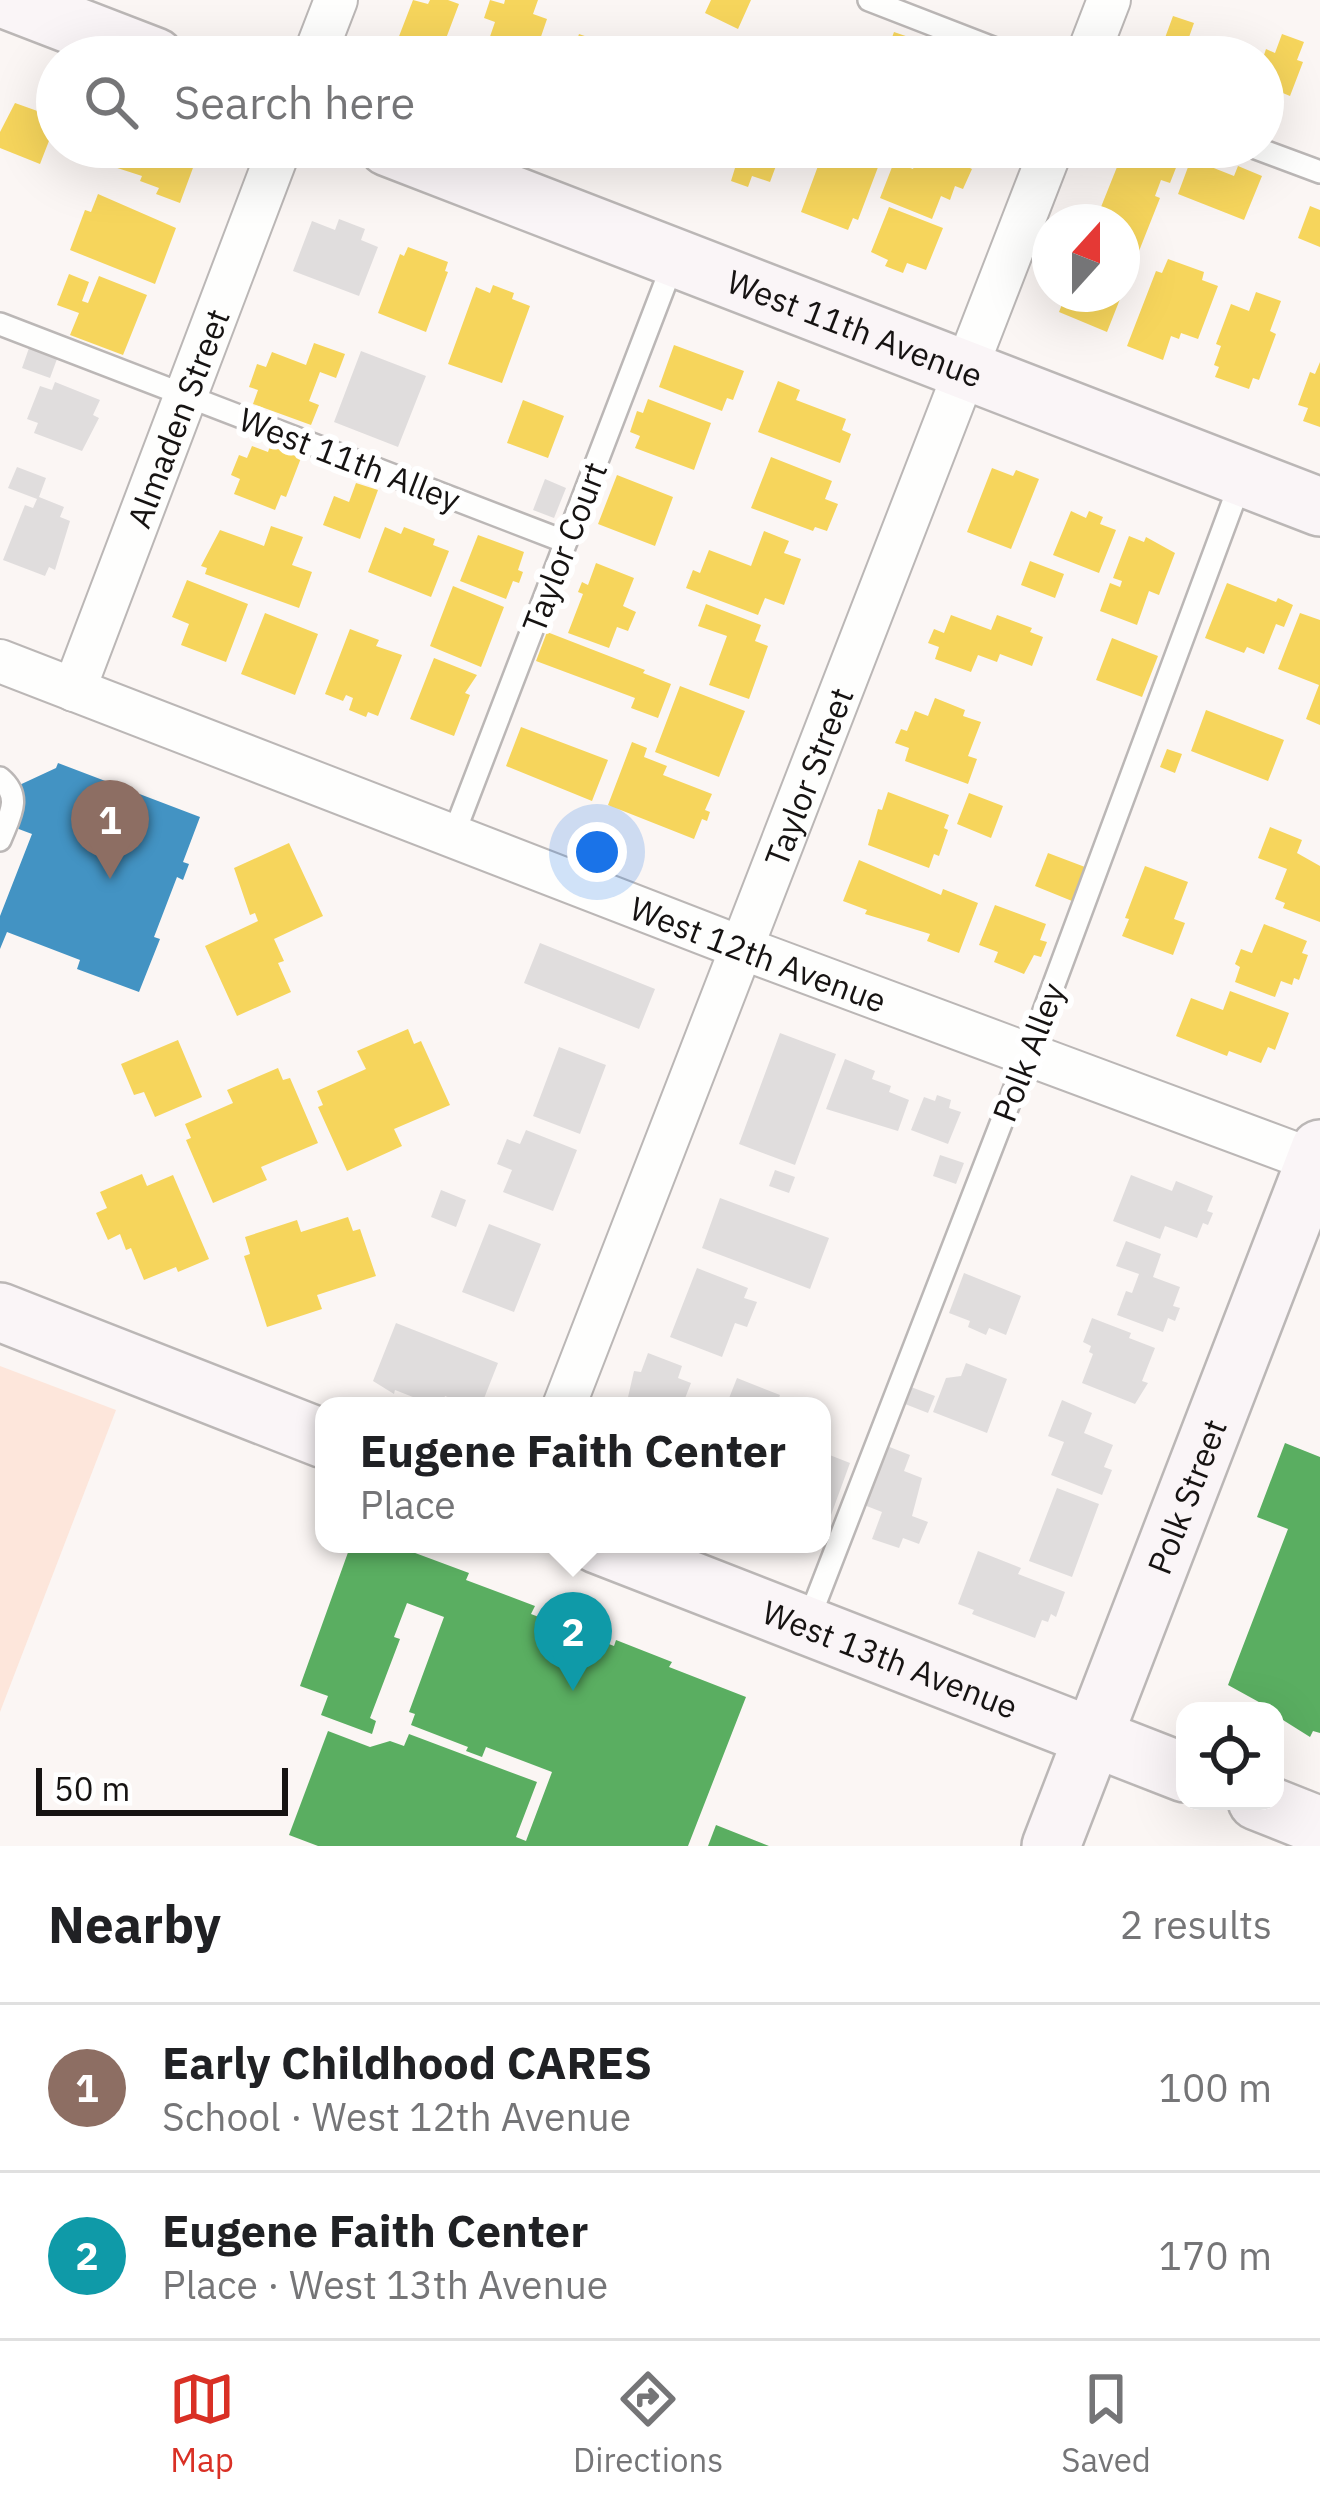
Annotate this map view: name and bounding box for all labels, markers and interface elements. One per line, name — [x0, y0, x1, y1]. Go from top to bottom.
search box — [36, 36, 1284, 168]
icon: search — [78, 69, 144, 135]
text: Search here — [174, 73, 415, 131]
north arrow — [1032, 204, 1140, 312]
street label: West 11th Avenue — [722, 259, 989, 396]
street label: Almaden Street — [116, 302, 238, 534]
street label: West 11th Alley — [233, 397, 467, 521]
street label: Taylor Court — [512, 456, 616, 638]
street label: Taylor Street — [754, 681, 862, 872]
pin: 1 — [71, 780, 149, 879]
your location — [567, 822, 627, 882]
street label: West 12th Avenue — [624, 885, 892, 1021]
street label: Polk Alley — [982, 976, 1074, 1128]
popup — [315, 1397, 831, 1553]
street label: Polk Street — [1137, 1413, 1235, 1580]
text: Eugene Faith Center — [360, 1421, 786, 1479]
text: Place — [360, 1479, 456, 1530]
street label: West 13th Avenue — [757, 1589, 1024, 1727]
pin: 2 — [534, 1592, 612, 1691]
map controls — [1176, 1702, 1284, 1810]
button: locate — [1176, 1702, 1284, 1810]
scale bar — [36, 1762, 288, 1815]
text: 50 m — [54, 1767, 130, 1810]
text: Nearby — [48, 1891, 221, 1957]
text: 2 results — [1120, 1899, 1272, 1950]
text: Early Childhood CARES — [162, 2033, 652, 2091]
text: 1 — [75, 2062, 99, 2113]
text: 100 m — [1159, 2062, 1272, 2113]
text: School · West 12th Avenue — [162, 2091, 631, 2142]
text: Eugene Faith Center — [162, 2201, 588, 2259]
text: 2 — [75, 2230, 99, 2281]
text: 170 m — [1159, 2230, 1272, 2281]
text: Place · West 13th Avenue — [162, 2259, 608, 2310]
tab: Map — [169, 2366, 235, 2481]
tab: Directions — [573, 2366, 723, 2481]
tab: Saved — [1061, 2366, 1151, 2481]

